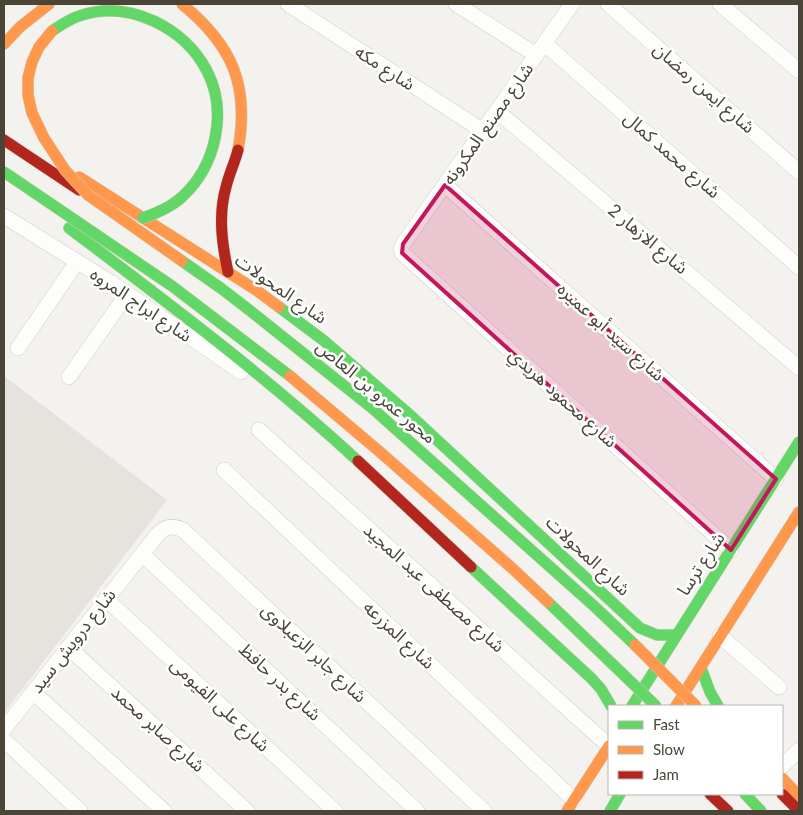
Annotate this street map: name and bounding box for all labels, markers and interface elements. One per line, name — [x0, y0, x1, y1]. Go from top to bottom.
street label: شارع ايمن رمضان — [647, 37, 760, 140]
street label: شارع مكه — [349, 40, 420, 98]
street label: شارع مصنع المكرونه — [437, 58, 541, 191]
street label: شارع محمد كمال — [617, 106, 725, 205]
street label: شارع الازهار 2 — [602, 198, 693, 281]
street label: شارع المحولات — [229, 248, 332, 331]
street label: شارع ابراج المروه — [84, 262, 197, 350]
street label: شارع سيد أبو عميره — [551, 277, 670, 388]
street label: محور عمرو بن العاص — [312, 335, 441, 448]
street label: شارع محمود هريدي — [502, 343, 622, 455]
street label: شارع المحولات — [539, 511, 635, 603]
street label: شارع مصطفى عبد المجيد — [357, 518, 510, 659]
street label: شارع ترسا — [672, 528, 732, 601]
street label: شارع درويش سيد — [25, 584, 123, 699]
street label: شارع المزرعه — [356, 595, 440, 676]
street label: شارع جابر الزعبلاوى — [255, 598, 372, 709]
street label: شارع بدر حافظ — [232, 638, 326, 728]
street label: شارع على الفيومى — [164, 653, 275, 759]
street label: شارع صابر محمد — [105, 680, 210, 779]
legend — [608, 705, 783, 795]
text: Fast — [653, 715, 680, 733]
text: Slow — [653, 740, 685, 758]
text: Jam — [653, 765, 679, 783]

